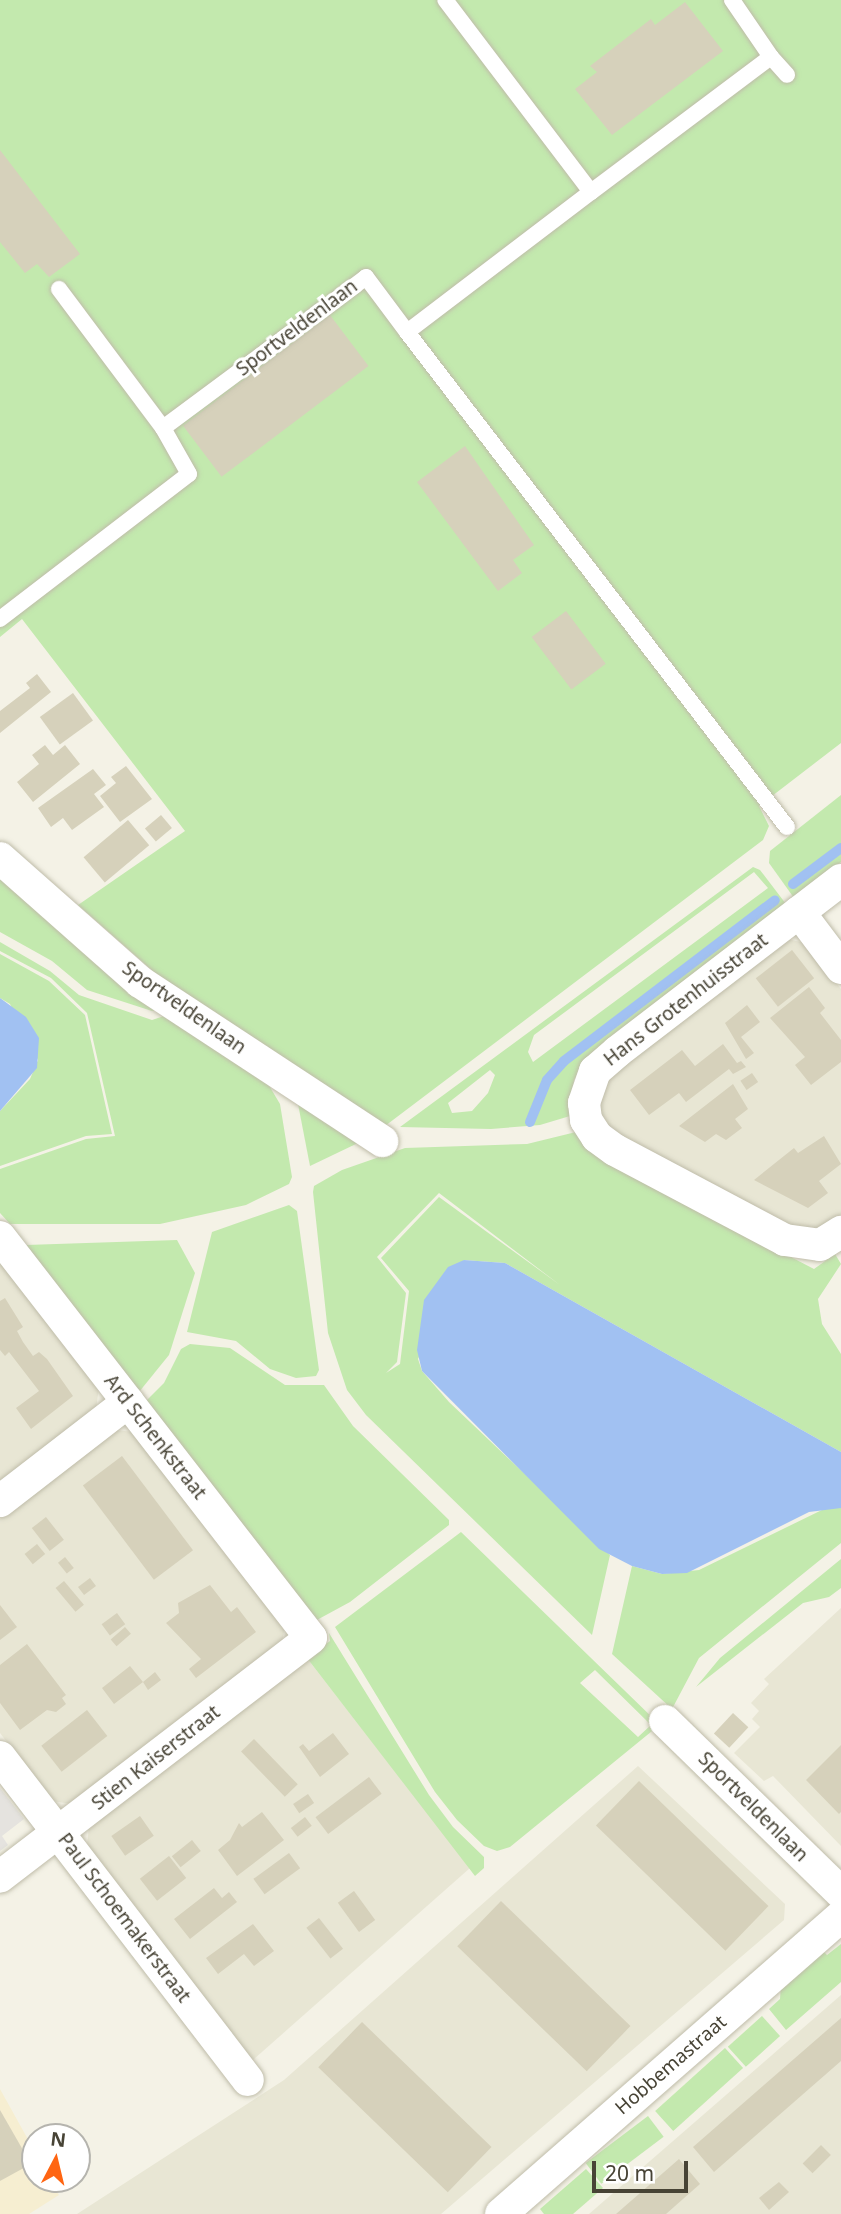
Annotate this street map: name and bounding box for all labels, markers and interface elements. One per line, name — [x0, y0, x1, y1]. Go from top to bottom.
street label: Sportveldenlaan — [232, 275, 362, 381]
street label: Hans Grotenhuisstraat — [600, 929, 772, 1071]
street label: Sportveldenlaan — [118, 957, 250, 1059]
street label: Ard Schenkstraat — [99, 1370, 211, 1504]
street label: Stien Kaiserstraat — [87, 1701, 225, 1815]
street label: Sportveldenlaan — [693, 1747, 813, 1867]
street label: Paul Schoemakerstraat — [53, 1829, 195, 2007]
street label: Hobbemastraat — [611, 2011, 731, 2119]
north arrow — [21, 2123, 91, 2193]
text: N — [49, 2125, 68, 2153]
scale bar — [596, 2148, 692, 2192]
text: 20 m — [605, 2159, 654, 2187]

